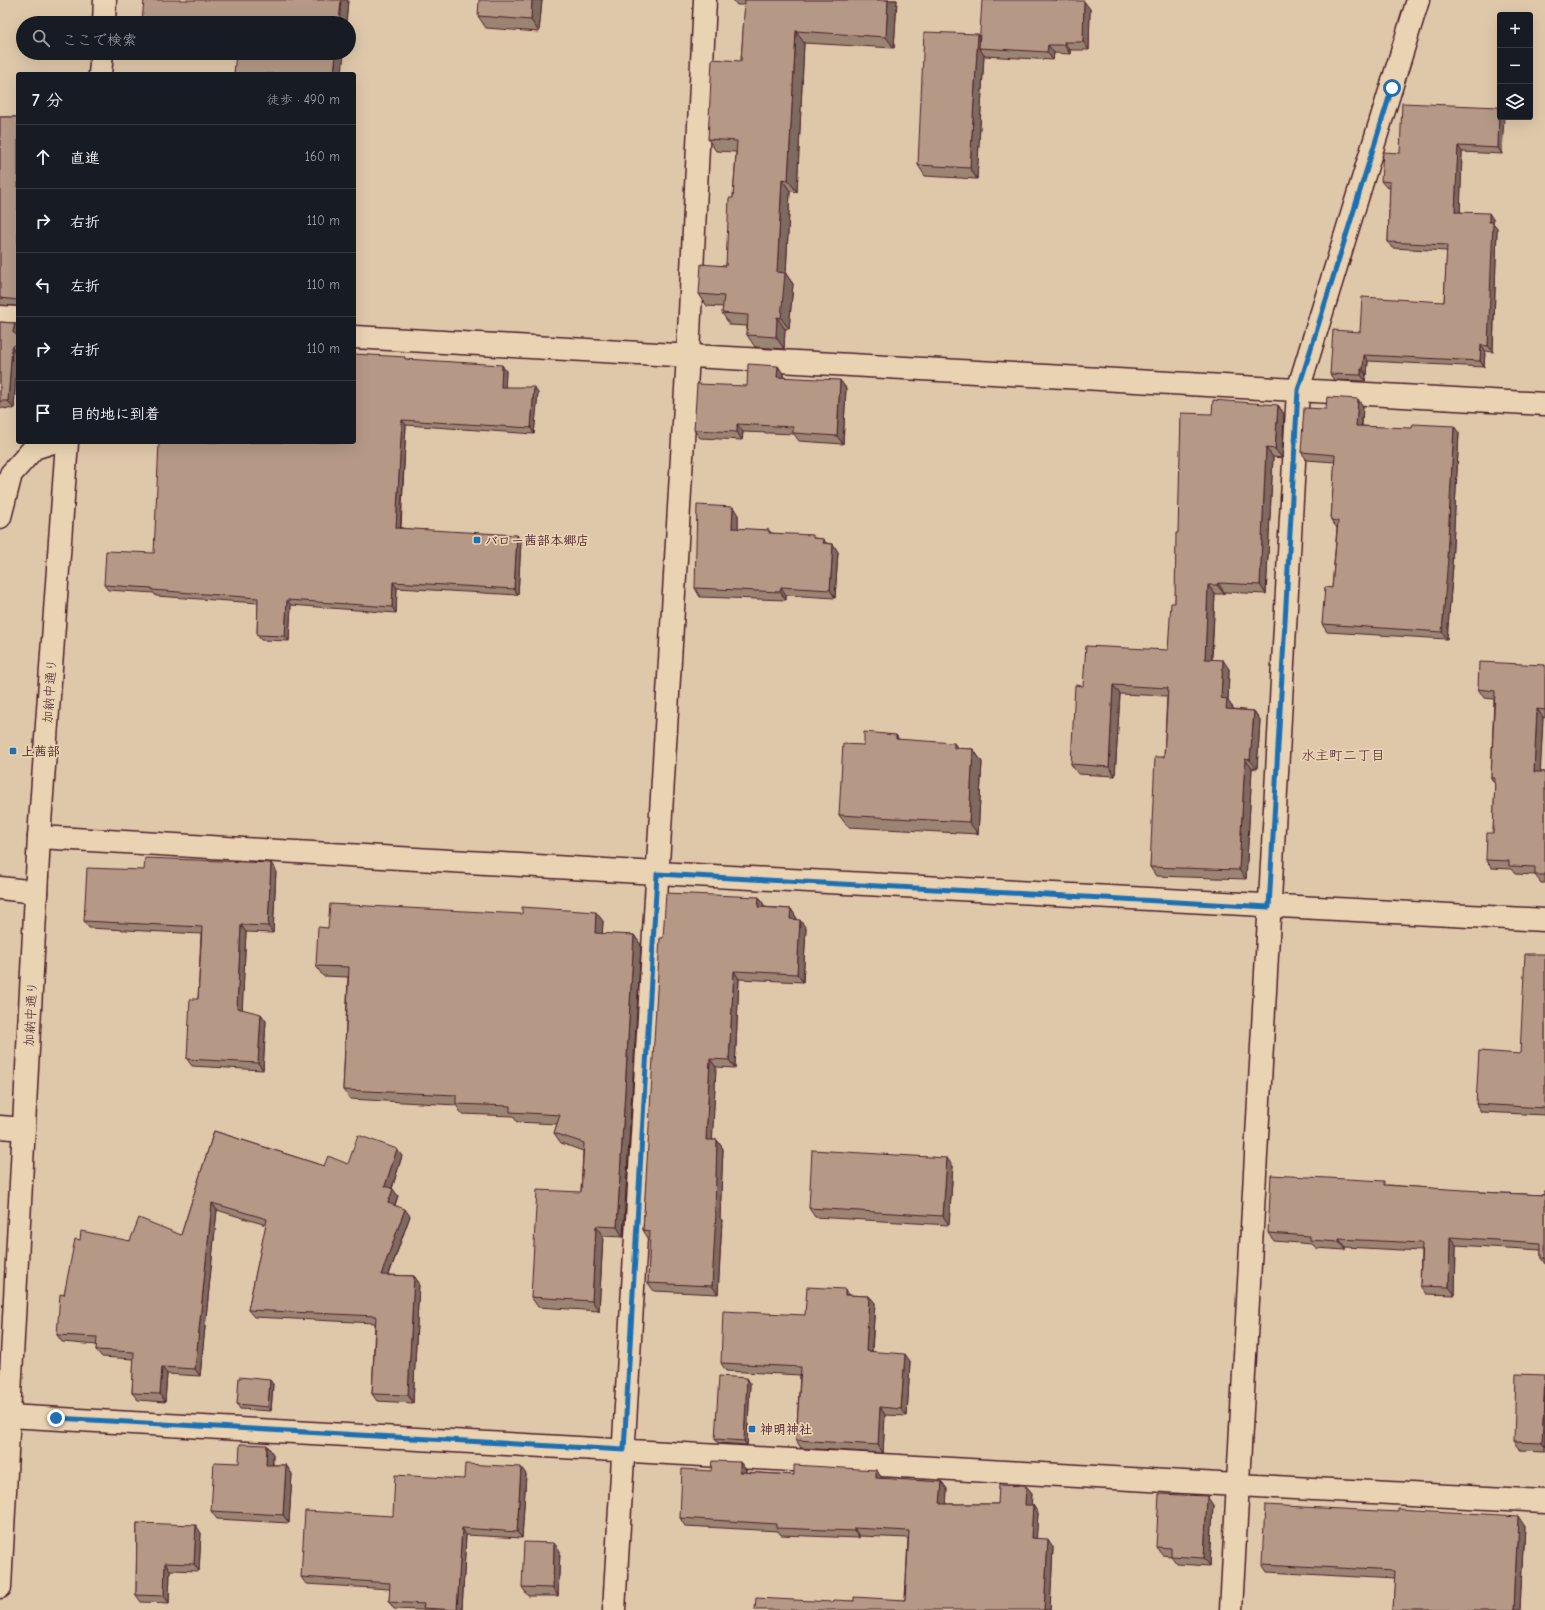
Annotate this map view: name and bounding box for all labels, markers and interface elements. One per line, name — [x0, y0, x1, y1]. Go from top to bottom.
map controls — [1497, 12, 1533, 120]
button: + — [1497, 12, 1533, 48]
search box — [16, 16, 356, 60]
icon: search — [30, 27, 52, 49]
text: ここで検索 — [62, 31, 137, 49]
button: − — [1497, 48, 1533, 84]
route start — [1383, 79, 1401, 97]
button: layers — [1497, 84, 1533, 120]
text: 7 分 — [32, 91, 63, 110]
text: 徒歩 · 490 m — [267, 92, 340, 107]
icon: ahead — [32, 146, 54, 168]
text: 直進 — [70, 149, 100, 167]
text: 160 m — [305, 149, 340, 164]
icon: right — [32, 210, 54, 232]
text: 右折 — [70, 213, 100, 231]
text: 110 m — [307, 213, 340, 228]
icon: left — [32, 274, 54, 296]
text: 左折 — [70, 277, 100, 295]
text: 110 m — [307, 277, 340, 292]
icon: right — [32, 338, 54, 360]
text: 右折 — [70, 341, 100, 359]
text: 110 m — [307, 341, 340, 356]
icon: arrive — [32, 402, 54, 424]
text: 目的地に到着 — [70, 405, 160, 423]
place label: バロー茜部本郷店 — [485, 533, 589, 548]
marker: バロー茜部本郷店 — [472, 535, 482, 545]
street label: 加納中通り — [40, 658, 59, 724]
place label: 上茜部 — [21, 744, 60, 759]
marker: 上茜部 — [8, 746, 18, 756]
district label: 水主町二丁目 — [1301, 747, 1385, 764]
street label: 加納中通り — [21, 981, 40, 1047]
route end — [47, 1409, 65, 1427]
place label: 神明神社 — [760, 1422, 812, 1437]
marker: 神明神社 — [747, 1424, 757, 1434]

